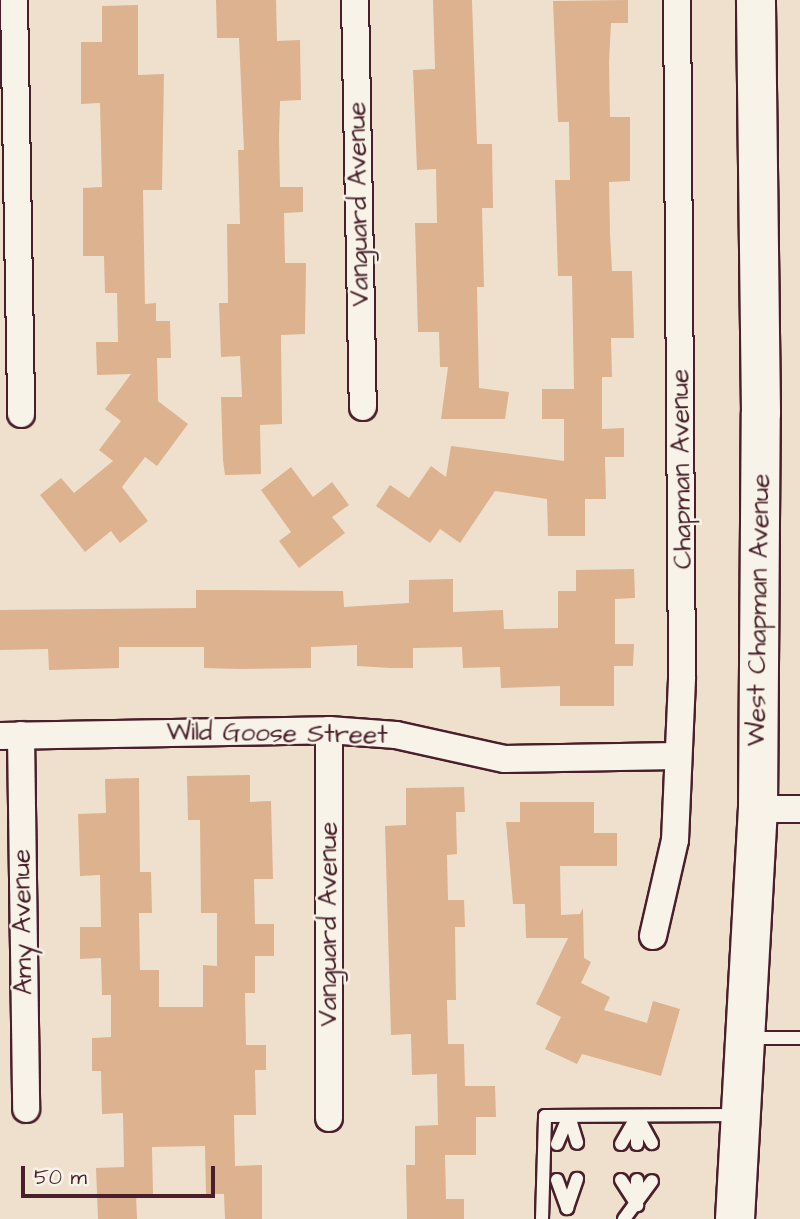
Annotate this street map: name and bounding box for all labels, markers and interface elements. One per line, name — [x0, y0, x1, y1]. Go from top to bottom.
street label: Vanguard Avenue — [342, 101, 376, 307]
street label: Chapman Avenue — [665, 369, 699, 569]
street label: West Chapman Avenue — [741, 473, 777, 747]
street label: Wild Goose Street — [166, 716, 388, 752]
street label: Vanguard Avenue — [313, 822, 345, 1026]
street label: Amy Avenue — [6, 849, 40, 995]
scale bar — [24, 1152, 219, 1196]
text: 50 m — [34, 1163, 87, 1192]

